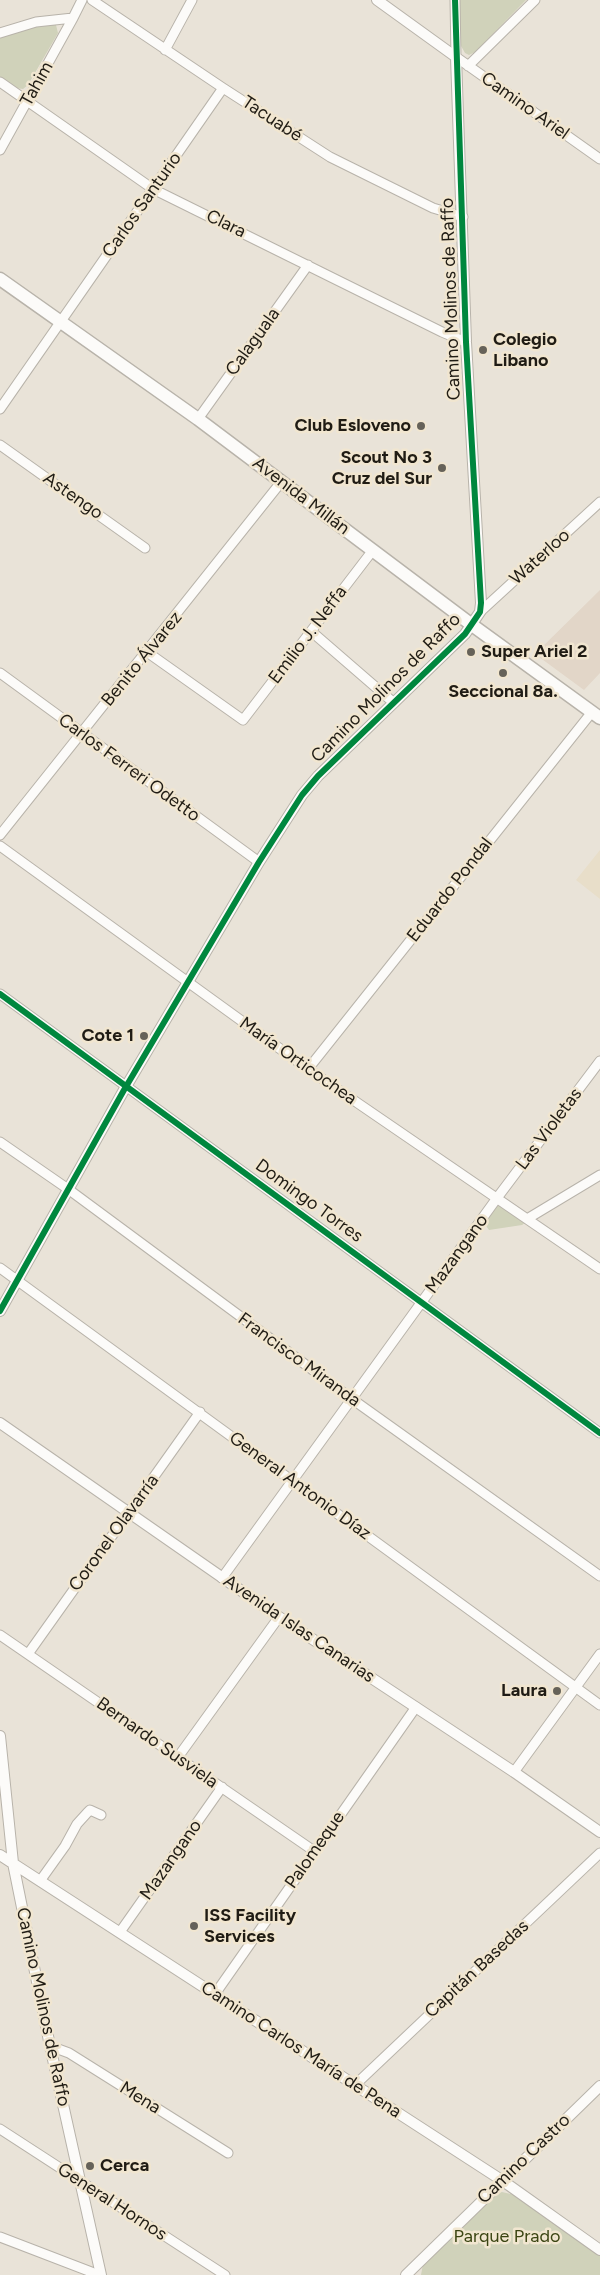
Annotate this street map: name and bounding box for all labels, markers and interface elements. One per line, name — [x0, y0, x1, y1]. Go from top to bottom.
street label: Tahim — [16, 58, 58, 110]
street label: Camino Ariel — [477, 68, 573, 144]
street label: Tacuabé — [238, 92, 306, 146]
street label: Carlos Santurio — [98, 148, 186, 262]
street label: Camino Molinos de Raffo — [437, 197, 465, 401]
street label: Clara — [203, 205, 249, 243]
street label: Calaguala — [221, 304, 285, 380]
place label: Colegio Libano — [493, 329, 557, 372]
marker: Colegio Libano — [477, 344, 489, 356]
place label: Club Esloveno — [294, 415, 411, 437]
marker: Club Esloveno — [415, 420, 427, 432]
place label: Scout No 3 Cruz del Sur — [332, 447, 432, 489]
street label: Avenida Millán — [248, 453, 354, 539]
marker: Scout No 3 Cruz del Sur — [436, 462, 448, 474]
street label: Astengo — [39, 468, 107, 524]
street label: Waterloo — [506, 524, 574, 590]
street label: Emilio J. Neffa — [264, 582, 352, 688]
street label: Benito Álvarez — [97, 607, 187, 711]
street label: Camino Molinos de Raffo — [307, 609, 465, 767]
place label: Super Ariel 2 — [481, 641, 588, 663]
marker: Super Ariel 2 — [465, 646, 477, 658]
marker: Seccional 8a. — [497, 667, 509, 679]
place label: Seccional 8a. — [448, 681, 558, 703]
street label: Carlos Ferreri Odetto — [54, 709, 204, 827]
street label: Eduardo Pondal — [403, 834, 497, 946]
street label: María Orticochea — [235, 1012, 361, 1110]
place label: Cote 1 — [82, 1025, 134, 1047]
marker: Cote 1 — [138, 1030, 150, 1042]
street label: Las Violetas — [511, 1084, 587, 1174]
street label: Domingo Torres — [251, 1155, 367, 1247]
street label: Mazangano — [421, 1210, 493, 1298]
street label: Francisco Miranda — [233, 1308, 365, 1412]
street label: General Antonio Díaz — [225, 1427, 375, 1545]
street label: Coronel Olavarría — [64, 1470, 164, 1596]
street label: Avenida Islas Canarias — [219, 1570, 379, 1688]
place label: Laura — [501, 1680, 547, 1702]
marker: Laura — [551, 1685, 563, 1697]
street label: Bernardo Susviela — [92, 1693, 222, 1793]
street label: Palomeque — [281, 1807, 349, 1893]
street label: Mazangano — [136, 1816, 206, 1904]
place label: ISS Facility Services — [204, 1905, 296, 1948]
street label: Camino Molinos de Raffo — [11, 1906, 75, 2108]
street label: Capitán Basedas — [421, 1915, 533, 2023]
marker: ISS Facility Services — [188, 1920, 200, 1932]
street label: Camino Carlos María de Pena — [197, 1977, 405, 2123]
street label: Mena — [116, 2077, 164, 2119]
street label: Camino Castro — [473, 2109, 575, 2209]
place label: Cerca — [100, 2155, 149, 2177]
street label: General Hornos — [53, 2159, 171, 2245]
marker: Cerca — [84, 2160, 96, 2172]
park label: Parque Prado — [454, 2226, 560, 2248]

